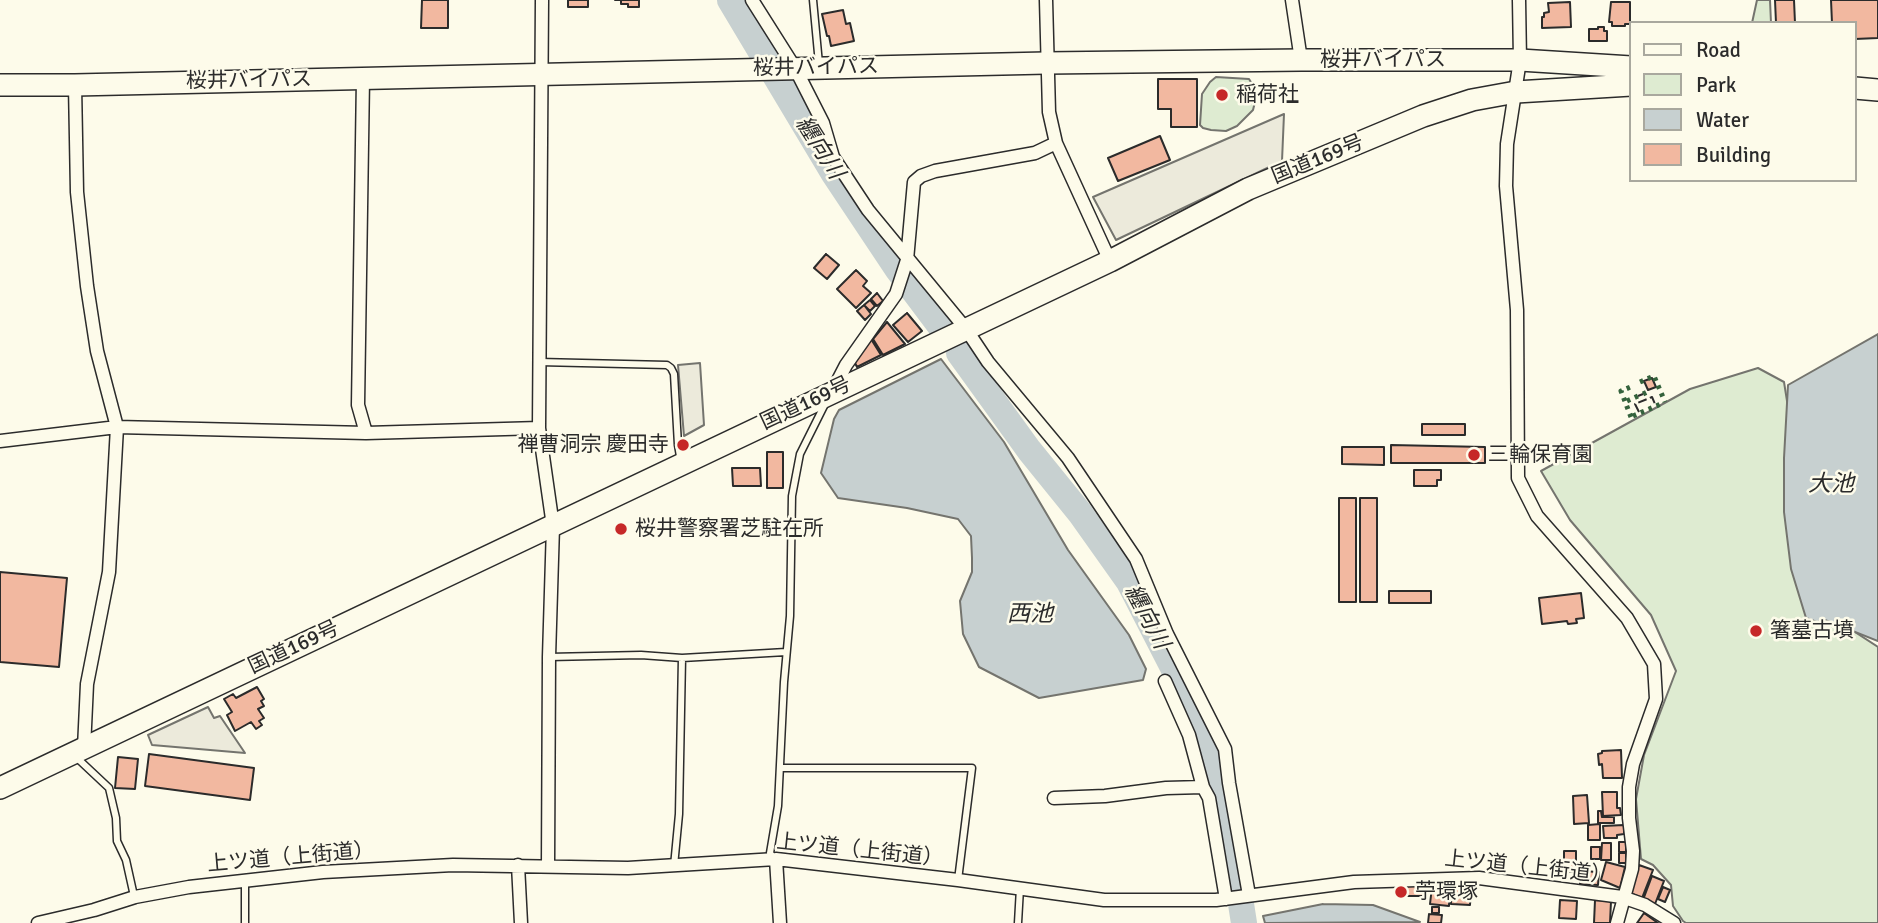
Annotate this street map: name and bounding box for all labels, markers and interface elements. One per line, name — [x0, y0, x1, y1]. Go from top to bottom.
legend — [1630, 21, 1857, 182]
text: Road — [1696, 37, 1741, 63]
street label: 桜井バイパス — [1320, 47, 1446, 73]
street label: 桜井バイパス — [753, 54, 879, 82]
street label: 桜井バイパス — [186, 67, 312, 95]
text: Park — [1696, 72, 1736, 98]
place label: 稲荷社 — [1236, 82, 1299, 108]
marker: 稲荷社 — [1214, 87, 1230, 103]
text: Water — [1696, 107, 1749, 133]
water label: 纒向川 — [789, 111, 849, 185]
street label: 国道169号 — [1268, 130, 1368, 190]
text: Building — [1696, 142, 1771, 168]
street label: 国道169号 — [757, 372, 855, 436]
place label: 禅曹洞宗 慶田寺 — [517, 432, 669, 458]
marker: 禅曹洞宗 慶田寺 — [675, 437, 691, 453]
place label: 三輪保育園 — [1488, 442, 1593, 468]
marker: 三輪保育園 — [1466, 447, 1482, 463]
water label: 大池 — [1808, 471, 1854, 499]
place label: 桜井警察署芝駐在所 — [635, 516, 824, 542]
marker: 桜井警察署芝駐在所 — [613, 521, 629, 537]
water label: 纒向川 — [1118, 580, 1174, 654]
water label: 西池 — [1007, 601, 1053, 629]
street label: 国道169号 — [245, 616, 343, 680]
place label: 箸墓古墳 — [1770, 618, 1854, 644]
marker: 箸墓古墳 — [1748, 623, 1764, 639]
street label: 上ツ道（上街道） — [775, 830, 945, 872]
street label: 上ツ道（上街道） — [206, 838, 376, 878]
street label: 上ツ道（上街道） — [1443, 847, 1613, 889]
place label: 苧環塚 — [1415, 879, 1478, 905]
marker: 苧環塚 — [1393, 884, 1409, 900]

